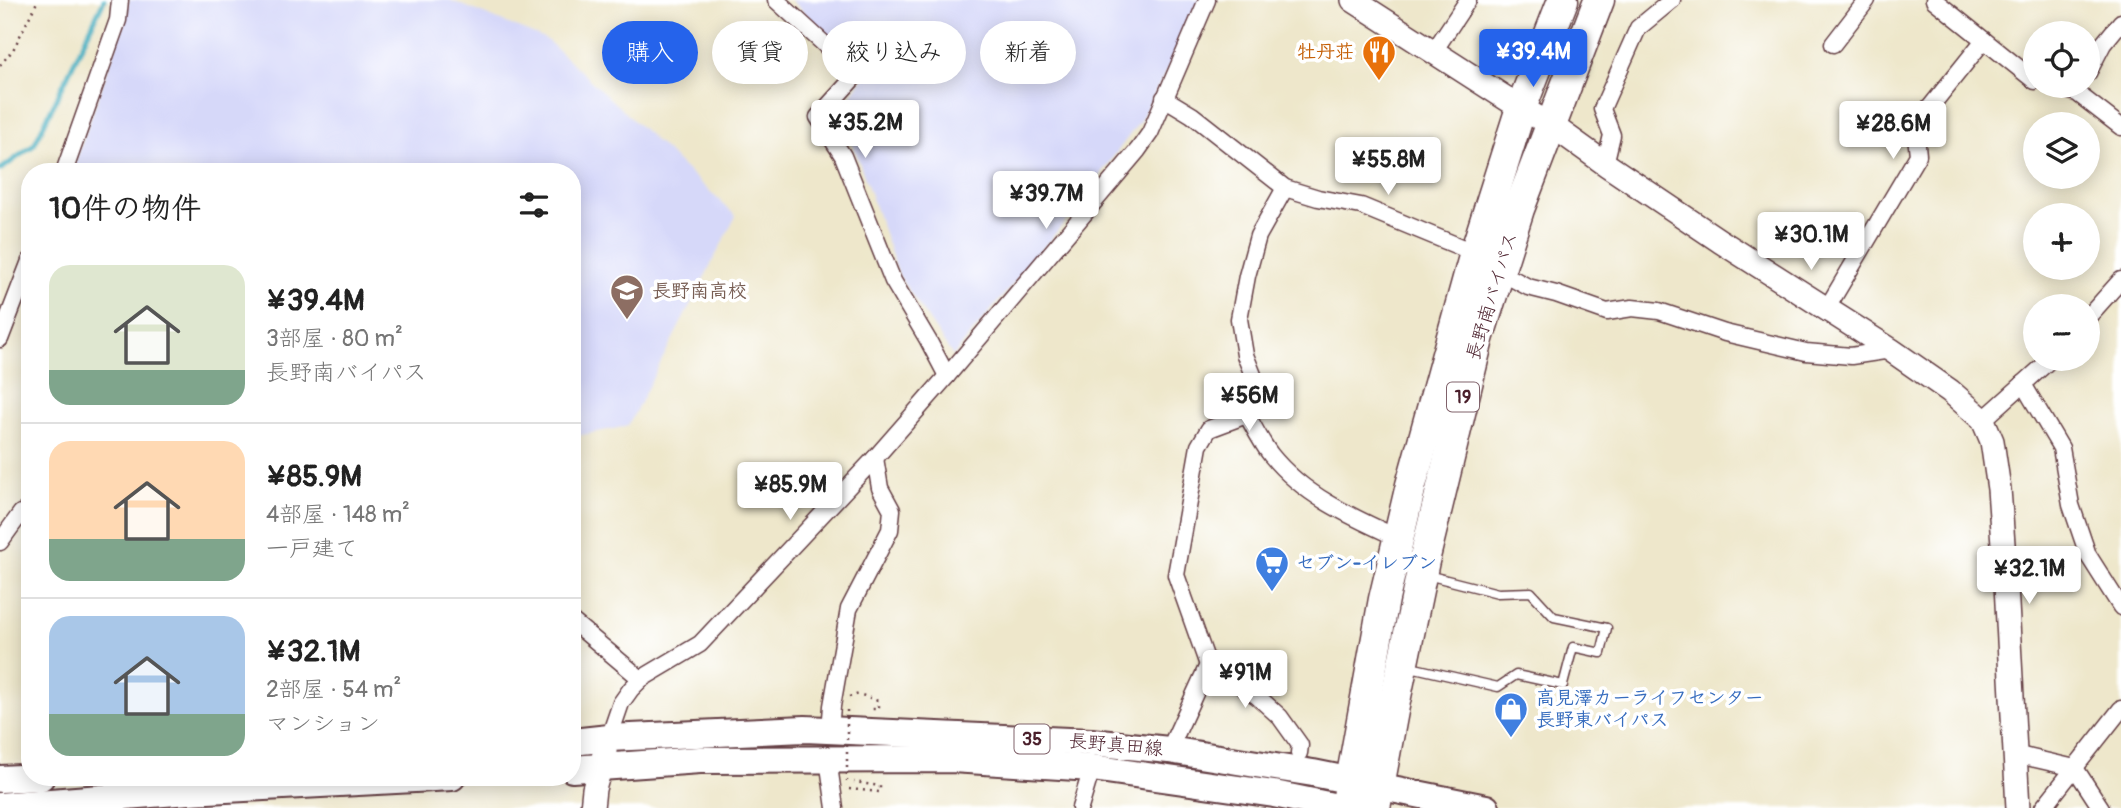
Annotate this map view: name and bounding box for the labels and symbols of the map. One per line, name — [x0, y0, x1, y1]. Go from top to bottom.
pin: ¥39.4M — [1476, 29, 1590, 89]
restaurant icon: 牡丹荘 — [1360, 33, 1398, 82]
place label: 牡丹荘 — [1297, 40, 1354, 64]
pin: ¥35.2M — [808, 100, 922, 160]
pin: ¥28.6M — [1836, 102, 1950, 161]
pin: ¥55.8M — [1331, 138, 1445, 197]
pin: ¥39.7M — [989, 172, 1103, 231]
pin: ¥30.1M — [1754, 212, 1868, 272]
street label: 長野南バイパス — [1461, 229, 1523, 363]
school or university icon: 長野南高校 — [608, 272, 646, 321]
place label: 長野南高校 — [652, 279, 747, 303]
pin: ¥56M — [1208, 374, 1290, 433]
road number: 19 — [1447, 382, 1479, 412]
pin: ¥85.9M — [733, 462, 847, 522]
supermarket icon: セブン-イレブン — [1253, 544, 1291, 593]
pin: ¥32.1M — [1972, 546, 2086, 606]
place label: セブン-イレブン — [1296, 551, 1437, 575]
pin: ¥91M — [1204, 650, 1286, 710]
place label: 高見澤カーライフセンター 長野東バイパス — [1536, 686, 1764, 732]
shop icon: 高見澤カーライフセンター 長野東バイパス — [1492, 690, 1530, 739]
road number: 35 — [1014, 724, 1050, 754]
street label: 長野真田線 — [1068, 729, 1164, 761]

